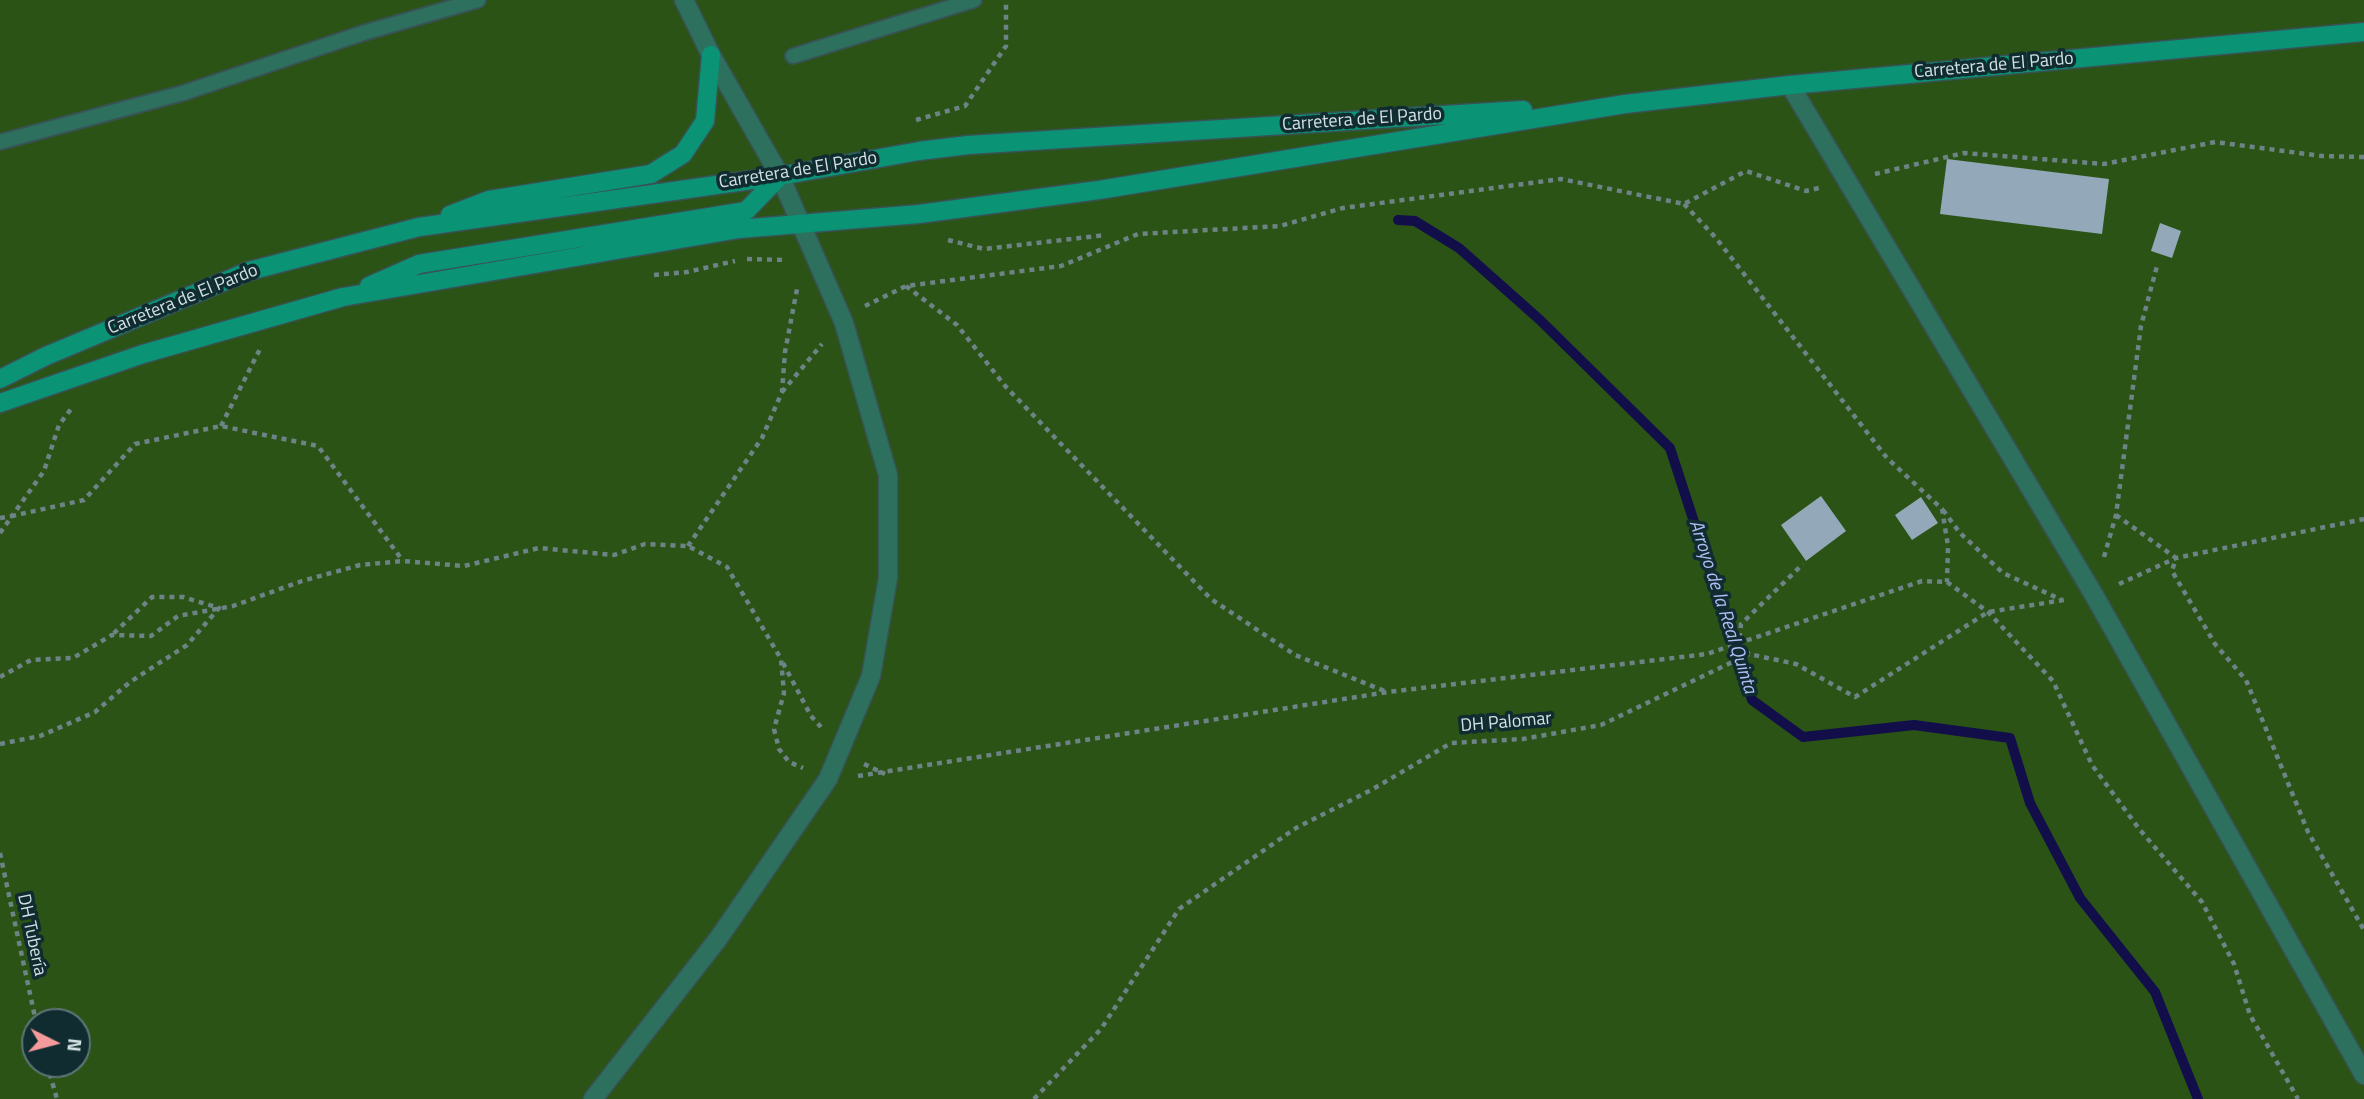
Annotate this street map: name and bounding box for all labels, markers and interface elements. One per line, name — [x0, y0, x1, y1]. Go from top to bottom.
street label: Carretera de El Pardo — [1913, 48, 2075, 84]
street label: Carretera de El Pardo — [1281, 104, 1443, 136]
street label: Carretera de El Pardo — [717, 148, 879, 194]
street label: Carretera de El Pardo — [105, 260, 261, 340]
water label: Arroyo de la Real Quinta — [1683, 517, 1761, 697]
street label: DH Palomar — [1460, 708, 1552, 738]
street label: DH Tubería — [12, 892, 50, 978]
north arrow — [21, 1008, 91, 1078]
text: N — [60, 1037, 91, 1053]

